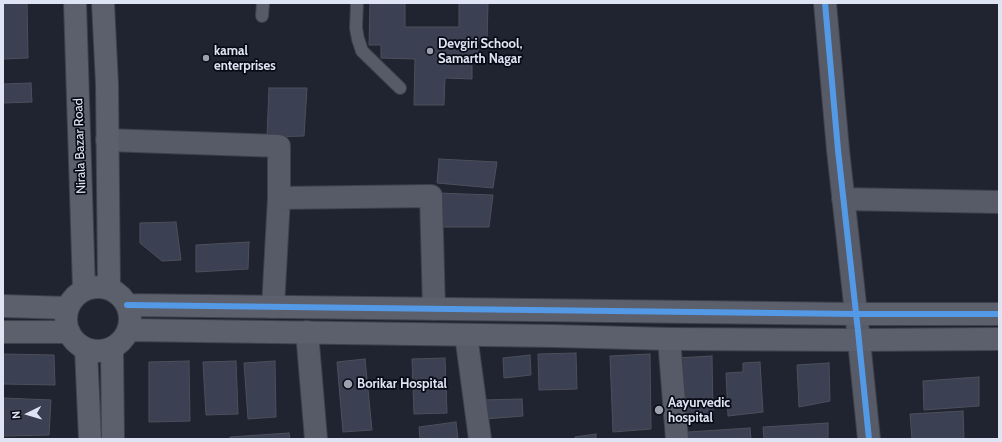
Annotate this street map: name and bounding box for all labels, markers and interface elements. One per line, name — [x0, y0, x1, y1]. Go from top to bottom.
place label: Devgiri School, Samarth Nagar — [438, 36, 522, 67]
place label: kamal enterprises — [214, 43, 276, 74]
marker: Devgiri School, Samarth Nagar — [425, 46, 435, 56]
marker: kamal enterprises — [201, 53, 211, 63]
street label: Nirala Bazar Road — [71, 98, 89, 194]
place label: Borikar Hospital — [357, 376, 447, 392]
marker: Borikar Hospital — [342, 378, 354, 390]
north arrow — [8, 394, 48, 434]
place label: Aayurvedic hospital — [668, 395, 730, 426]
marker: Aayurvedic hospital — [653, 404, 665, 416]
text: N — [9, 411, 23, 420]

